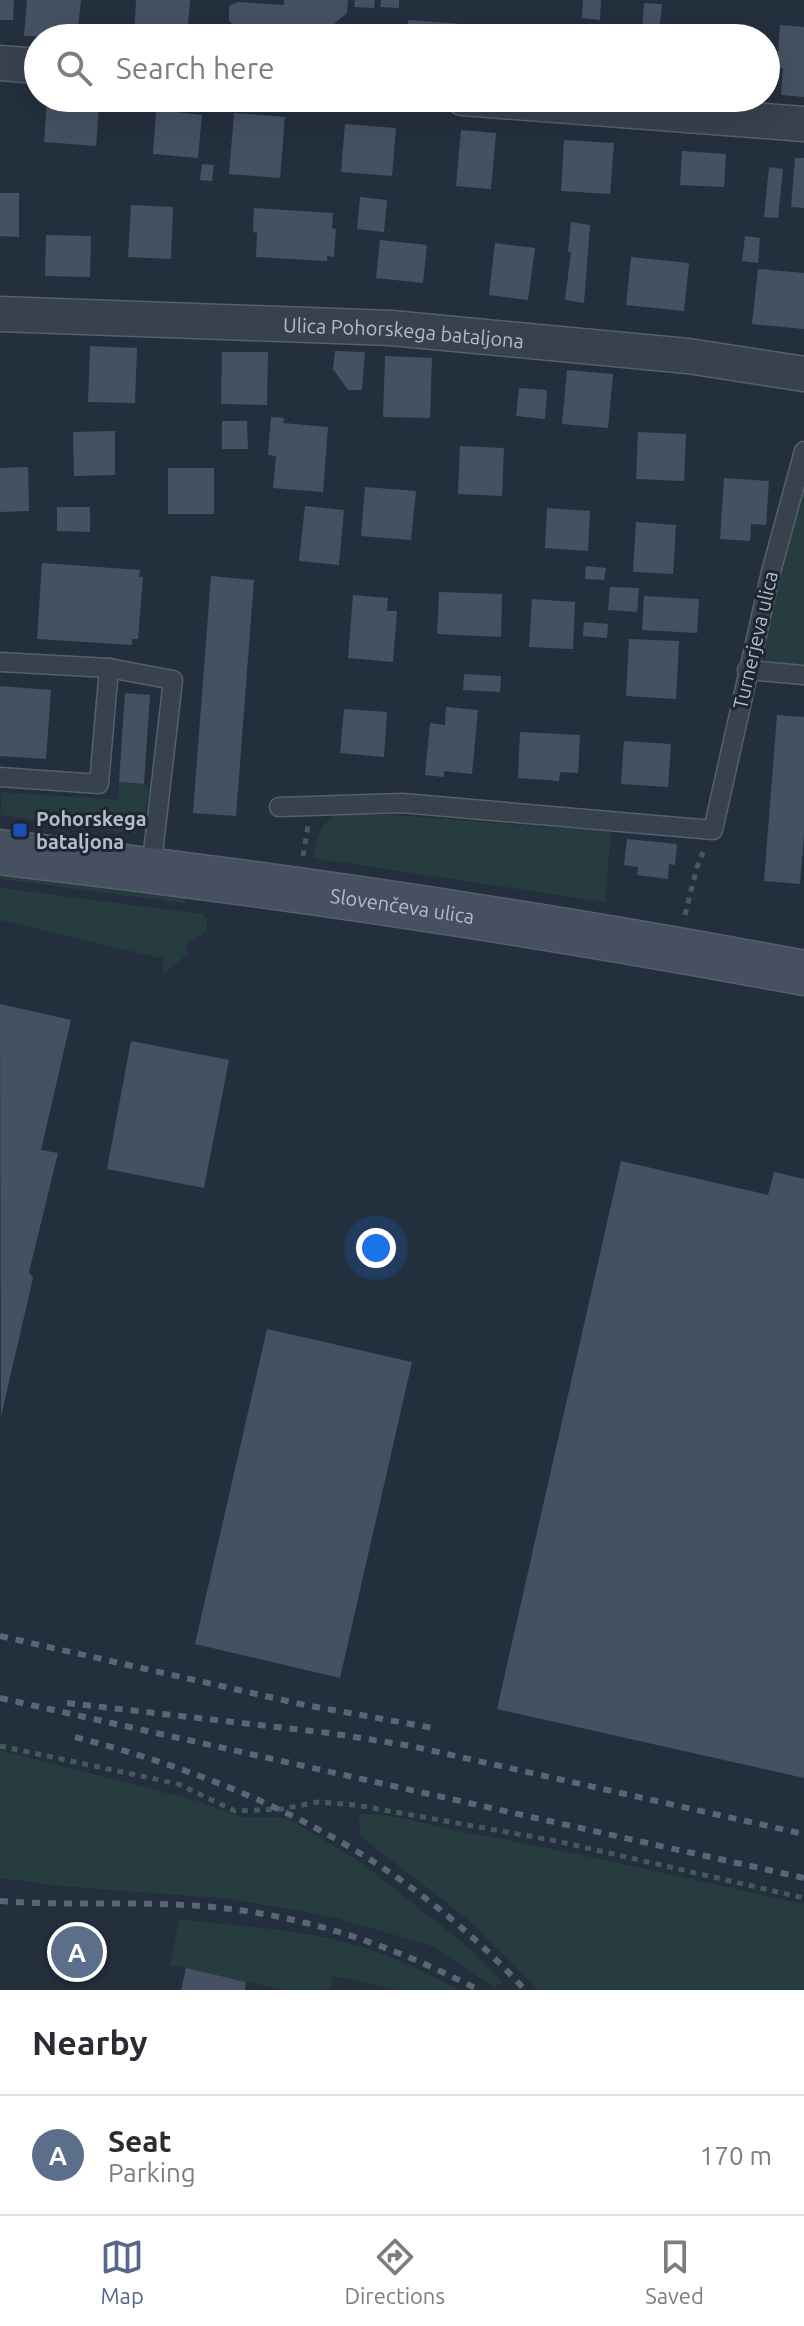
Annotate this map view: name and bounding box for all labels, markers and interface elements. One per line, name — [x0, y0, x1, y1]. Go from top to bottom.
search box — [24, 24, 780, 112]
icon: search — [52, 46, 96, 90]
text: Search here — [116, 51, 275, 85]
street label: Ulica Pohorskega bataljona — [283, 313, 525, 352]
street label: Turnerjeva ulica — [728, 569, 782, 711]
place label: Pohorskega bataljona — [36, 807, 147, 853]
marker: Pohorskega bataljona — [11, 821, 29, 839]
street label: Slovenčeva ulica — [329, 883, 476, 928]
your location — [356, 1228, 396, 1268]
pin: A — [51, 1922, 103, 1982]
text: Nearby — [32, 2023, 147, 2061]
text: Seat — [108, 2124, 172, 2158]
text: A — [49, 2141, 67, 2170]
text: 170 m — [700, 2141, 772, 2170]
text: Parking — [108, 2158, 196, 2187]
tab: Map — [100, 2235, 144, 2308]
tab: Directions — [344, 2235, 445, 2308]
tab: Saved — [645, 2235, 704, 2308]

